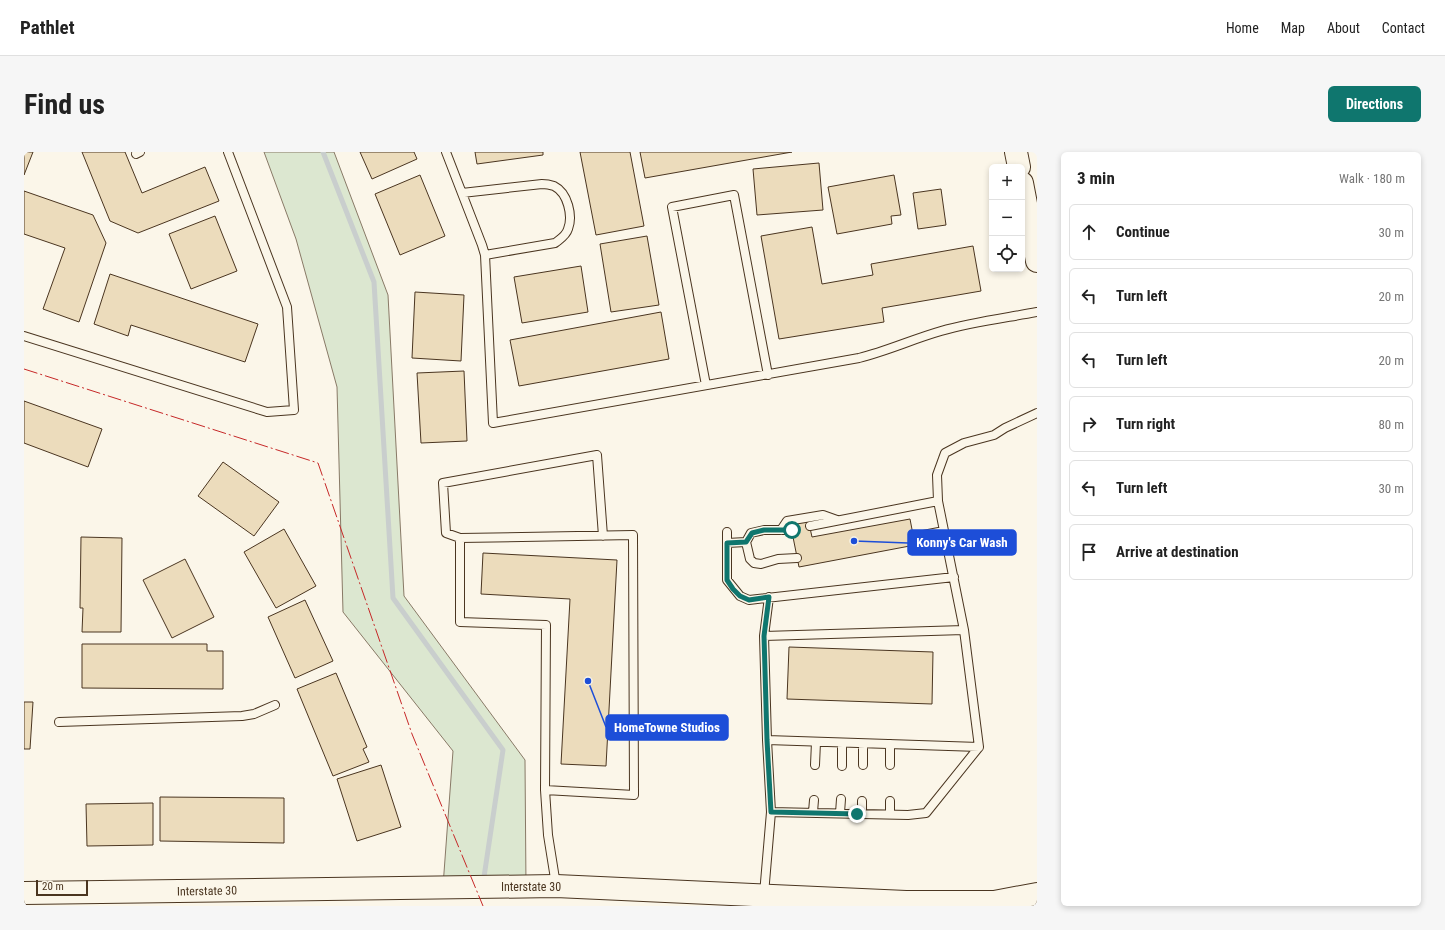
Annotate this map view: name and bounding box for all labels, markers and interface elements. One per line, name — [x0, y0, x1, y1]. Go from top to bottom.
text: Pathlet — [20, 16, 75, 39]
text: Home — [1226, 20, 1259, 36]
text: Map — [1281, 20, 1305, 36]
text: About — [1327, 20, 1360, 36]
text: Contact — [1382, 20, 1425, 36]
button: Directions — [1328, 86, 1421, 122]
text: Find us — [24, 88, 105, 121]
map controls — [989, 164, 1025, 272]
button: + — [989, 164, 1025, 200]
text: 3 min — [1077, 168, 1115, 188]
text: Walk · 180 m — [1339, 171, 1405, 186]
button: − — [989, 200, 1025, 236]
icon: ahead — [1078, 221, 1100, 243]
text: Continue — [1116, 223, 1170, 241]
text: 30 m — [1378, 225, 1404, 240]
button: locate — [989, 236, 1025, 272]
icon: left — [1078, 285, 1100, 307]
text: Turn left — [1116, 287, 1167, 305]
text: 20 m — [1378, 289, 1404, 304]
icon: left — [1078, 349, 1100, 371]
text: Turn left — [1116, 351, 1167, 369]
text: 20 m — [1378, 353, 1404, 368]
icon: right — [1078, 413, 1100, 435]
text: Turn right — [1116, 415, 1175, 433]
text: 80 m — [1378, 417, 1404, 432]
icon: left — [1078, 477, 1100, 499]
text: Turn left — [1116, 479, 1167, 497]
text: 30 m — [1378, 481, 1404, 496]
route start — [783, 521, 801, 539]
callout: Konny's Car Wash — [908, 530, 1016, 555]
text: Konny's Car Wash — [916, 535, 1008, 550]
icon: arrive — [1078, 541, 1100, 563]
text: Arrive at destination — [1116, 543, 1239, 561]
callout: HomeTowne Studios — [606, 715, 728, 740]
text: HomeTowne Studios — [614, 720, 720, 735]
route end — [848, 805, 866, 823]
scale bar — [36, 878, 88, 897]
text: 20 m — [42, 880, 64, 893]
street label: Interstate 30 — [501, 880, 561, 894]
street label: Interstate 30 — [177, 883, 237, 899]

